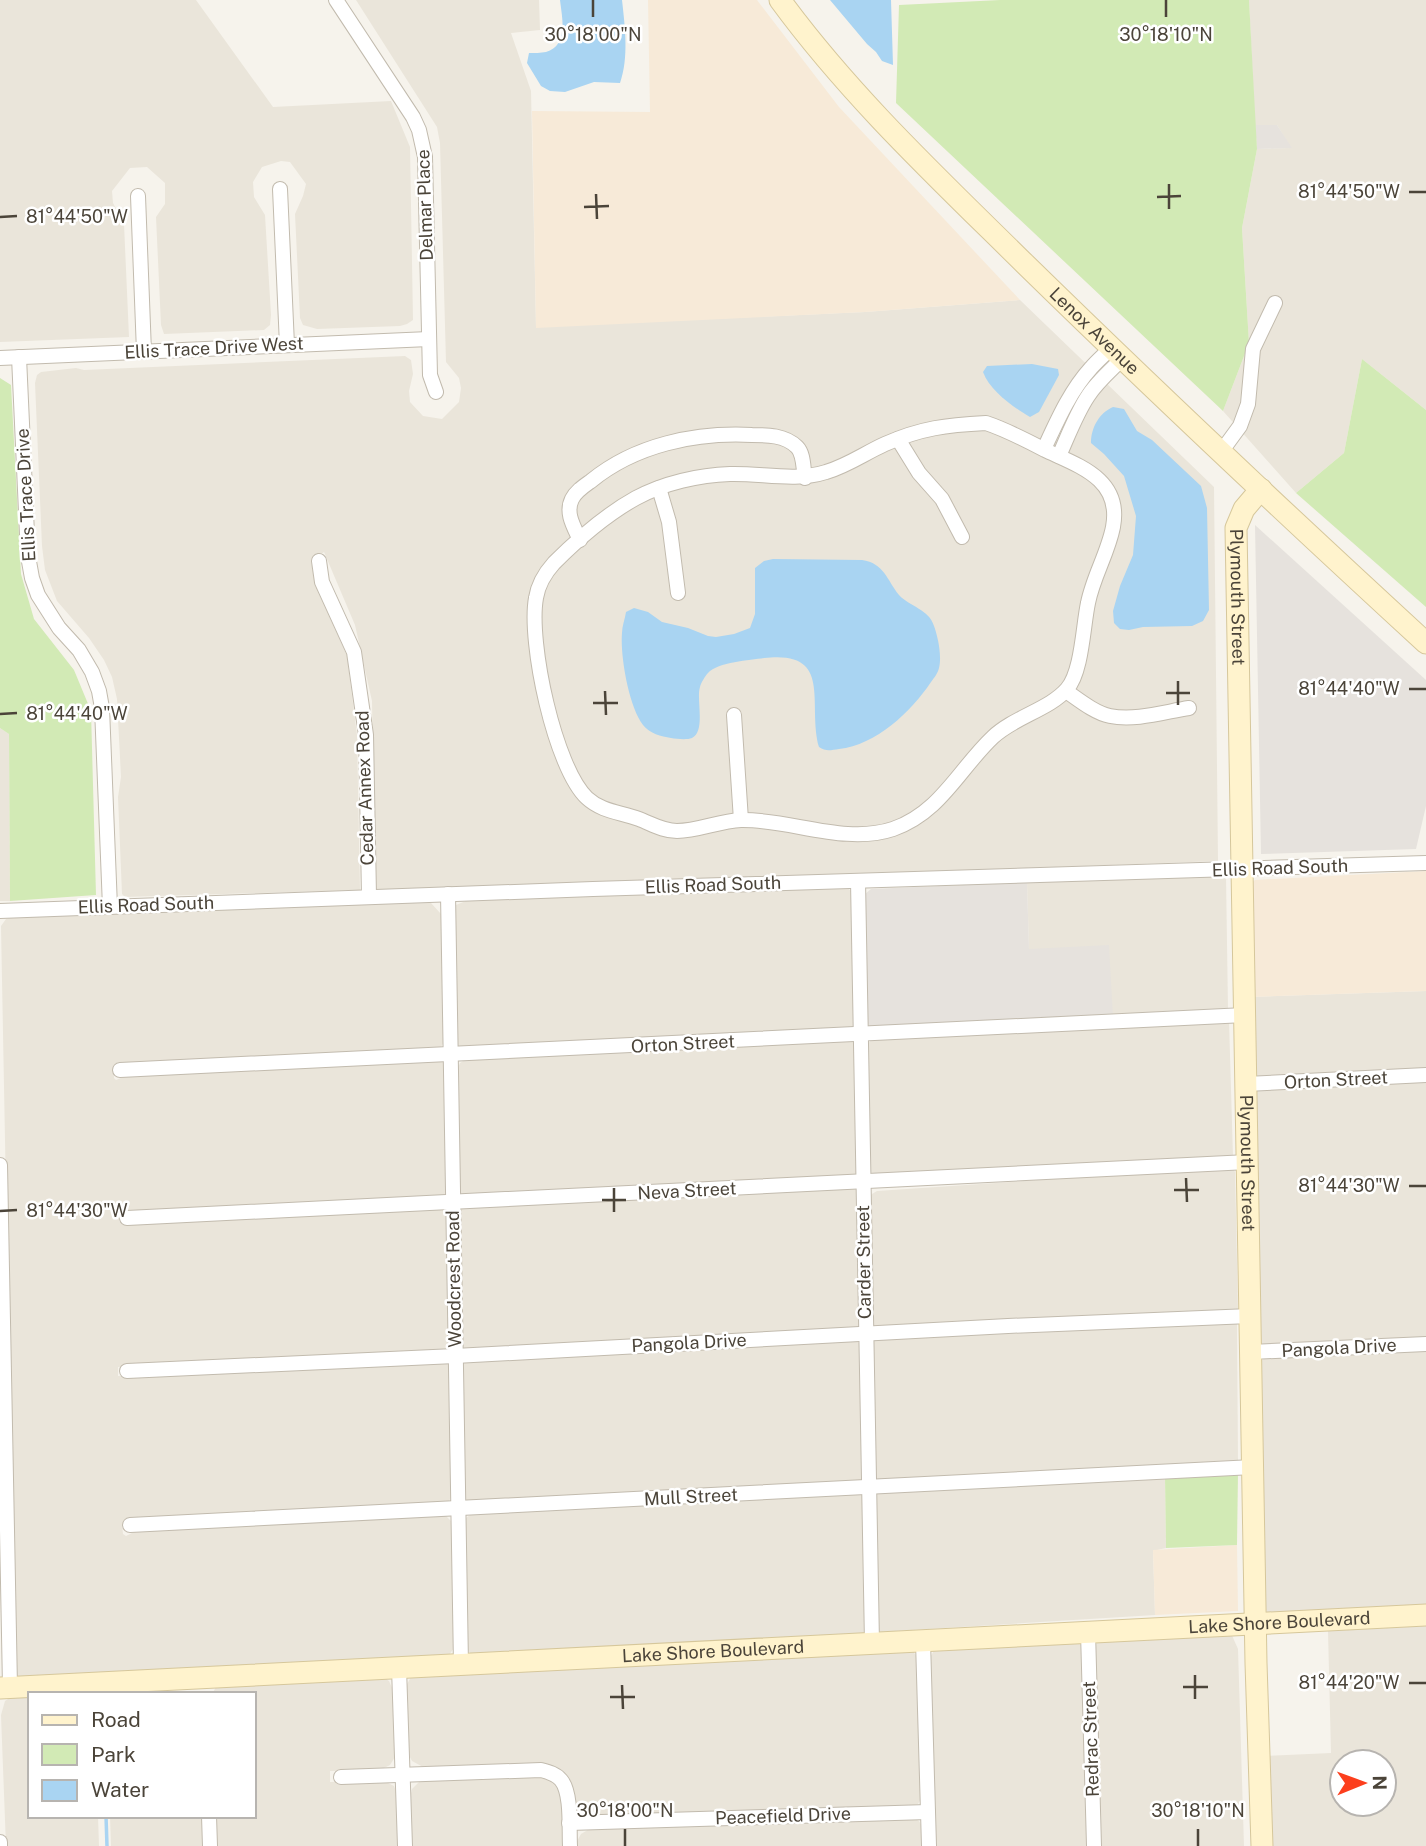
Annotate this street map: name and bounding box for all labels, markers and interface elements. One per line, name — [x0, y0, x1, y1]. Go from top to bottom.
text: 30°18'00"N — [544, 24, 642, 45]
text: 30°18'10"N — [1119, 24, 1213, 45]
street label: Delmar Place — [412, 149, 437, 261]
text: 81°44'50"W — [1298, 181, 1400, 202]
text: 81°44'50"W — [26, 206, 128, 227]
street label: Lenox Avenue — [1045, 283, 1144, 379]
street label: Ellis Trace Drive West — [124, 332, 304, 363]
street label: Ellis Trace Drive — [12, 428, 39, 562]
street label: Plymouth Street — [1226, 529, 1249, 666]
text: 81°44'40"W — [1298, 678, 1400, 699]
text: 81°44'40"W — [26, 703, 128, 724]
street label: Cedar Annex Road — [351, 710, 378, 866]
street label: Ellis Road South — [1211, 855, 1349, 880]
street label: Ellis Road South — [644, 872, 782, 897]
street label: Ellis Road South — [77, 892, 215, 917]
street label: Orton Street — [630, 1030, 736, 1057]
street label: Orton Street — [1283, 1066, 1389, 1093]
street label: Plymouth Street — [1236, 1094, 1259, 1232]
text: 81°44'30"W — [1298, 1175, 1400, 1196]
street label: Neva Street — [637, 1177, 737, 1204]
text: 81°44'30"W — [26, 1200, 128, 1221]
street label: Carder Street — [852, 1205, 875, 1319]
street label: Woodcrest Road — [442, 1210, 465, 1348]
street label: Pangola Drive — [631, 1329, 747, 1356]
street label: Pangola Drive — [1281, 1334, 1397, 1361]
street label: Mull Street — [643, 1484, 739, 1509]
street label: Lake Shore Boulevard — [1188, 1607, 1371, 1637]
street label: Lake Shore Boulevard — [621, 1636, 805, 1666]
text: 81°44'20"W — [1299, 1672, 1399, 1693]
street label: Redrac Street — [1078, 1681, 1103, 1797]
legend — [28, 1692, 256, 1818]
text: Road — [91, 1707, 141, 1732]
text: Park — [91, 1742, 136, 1767]
north arrow — [1328, 1748, 1398, 1818]
text: N — [1369, 1775, 1391, 1790]
text: Water — [91, 1777, 149, 1802]
text: 30°18'00"N — [576, 1800, 674, 1821]
text: 30°18'10"N — [1151, 1800, 1245, 1821]
street label: Peacefield Drive — [715, 1803, 851, 1828]

